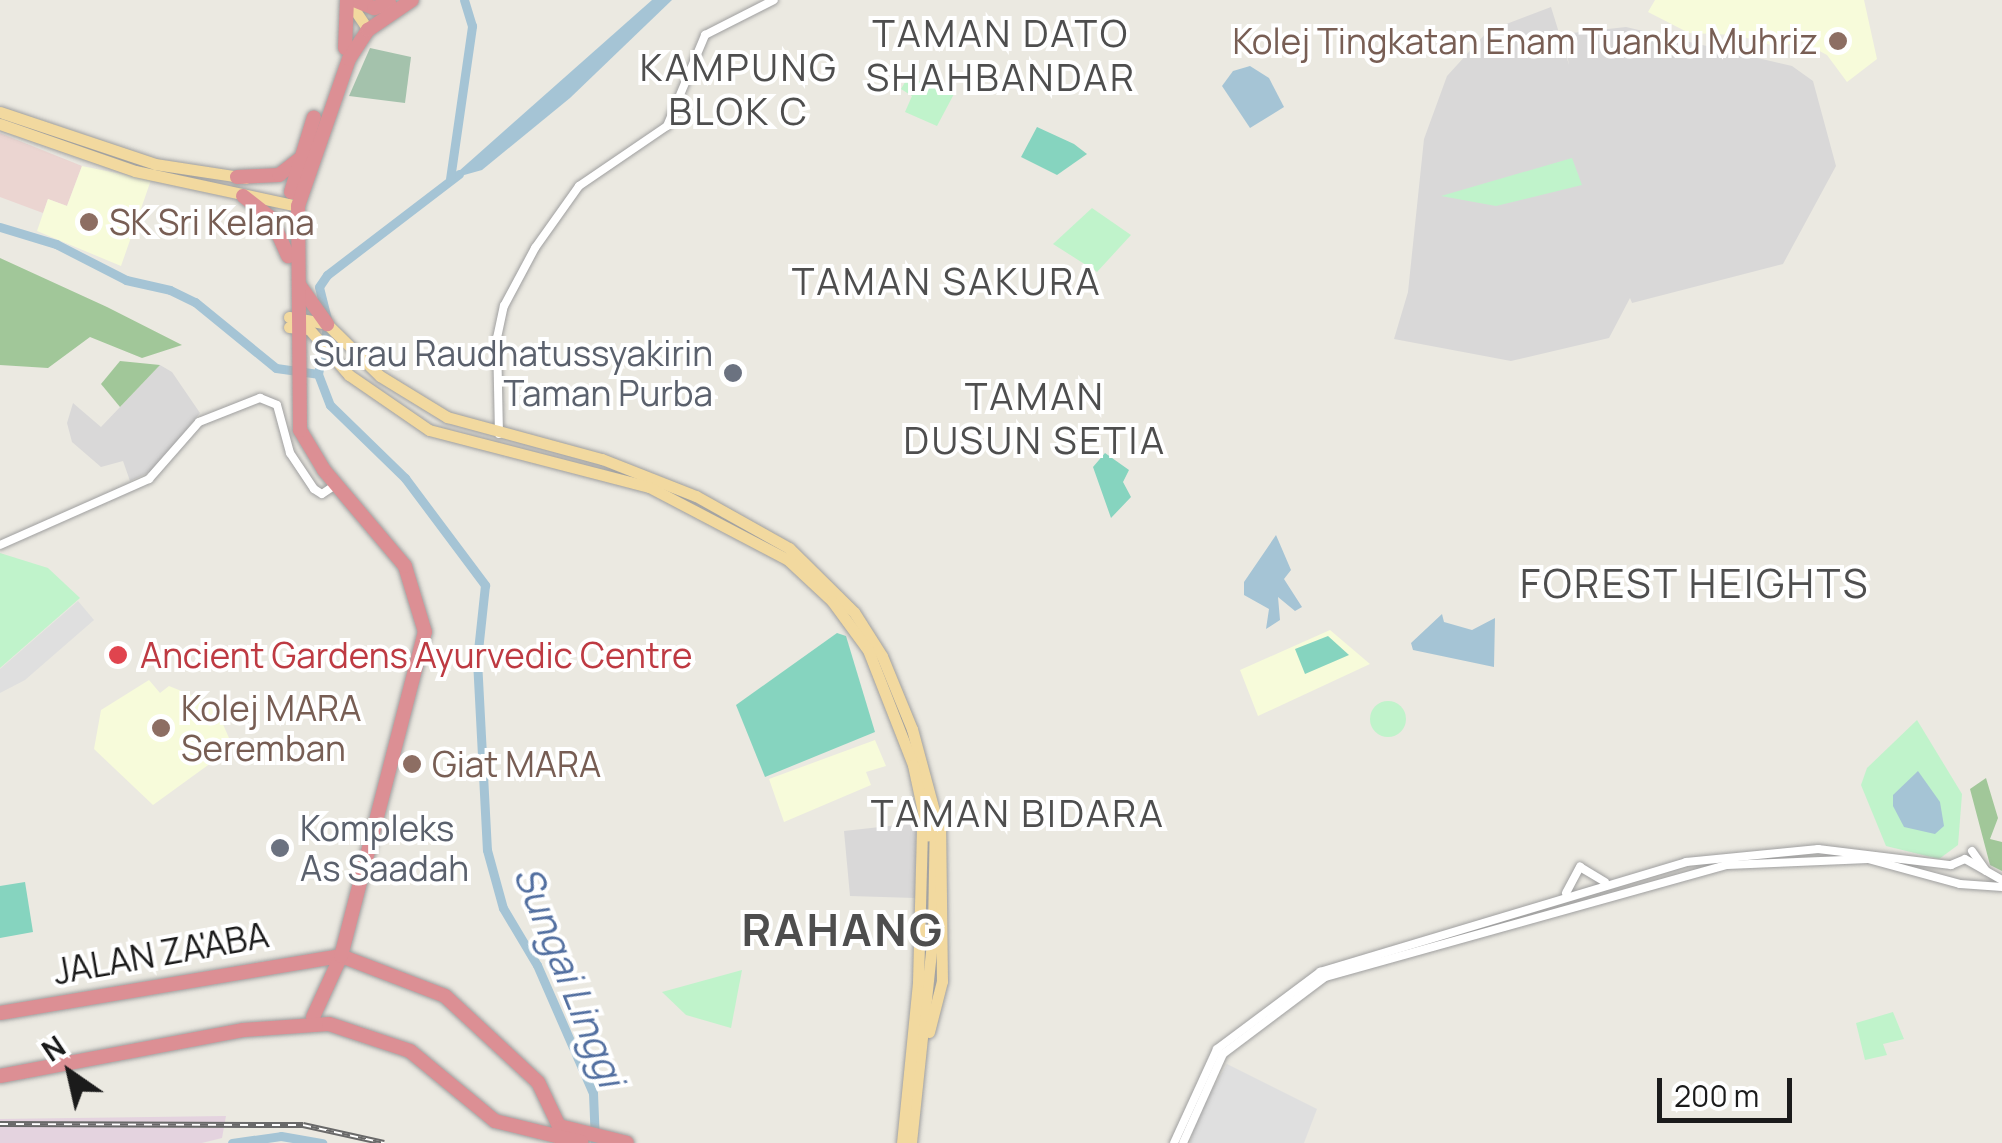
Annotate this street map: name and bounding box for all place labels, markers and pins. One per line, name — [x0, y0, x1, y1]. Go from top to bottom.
place label: Kolej Tingkatan Enam Tuanku Muhriz — [1232, 20, 1818, 62]
marker: Kolej Tingkatan Enam Tuanku Muhriz — [1827, 30, 1849, 52]
place label: SK Sri Kelana — [109, 201, 315, 243]
marker: SK Sri Kelana — [78, 211, 100, 233]
place label: Surau Raudhatussyakirin Taman Purba — [313, 332, 713, 414]
marker: Surau Raudhatussyakirin Taman Purba — [722, 362, 744, 384]
place label: Ancient Gardens Ayurvedic Centre — [140, 634, 692, 676]
marker: Ancient Gardens Ayurvedic Centre — [105, 642, 131, 668]
place label: Kolej MARA Seremban — [181, 687, 361, 769]
marker: Kolej MARA Seremban — [150, 717, 172, 739]
place label: Giat MARA — [432, 743, 601, 785]
marker: Giat MARA — [401, 753, 423, 775]
place label: Kompleks As Saadah — [300, 807, 469, 889]
marker: Kompleks As Saadah — [269, 837, 291, 859]

